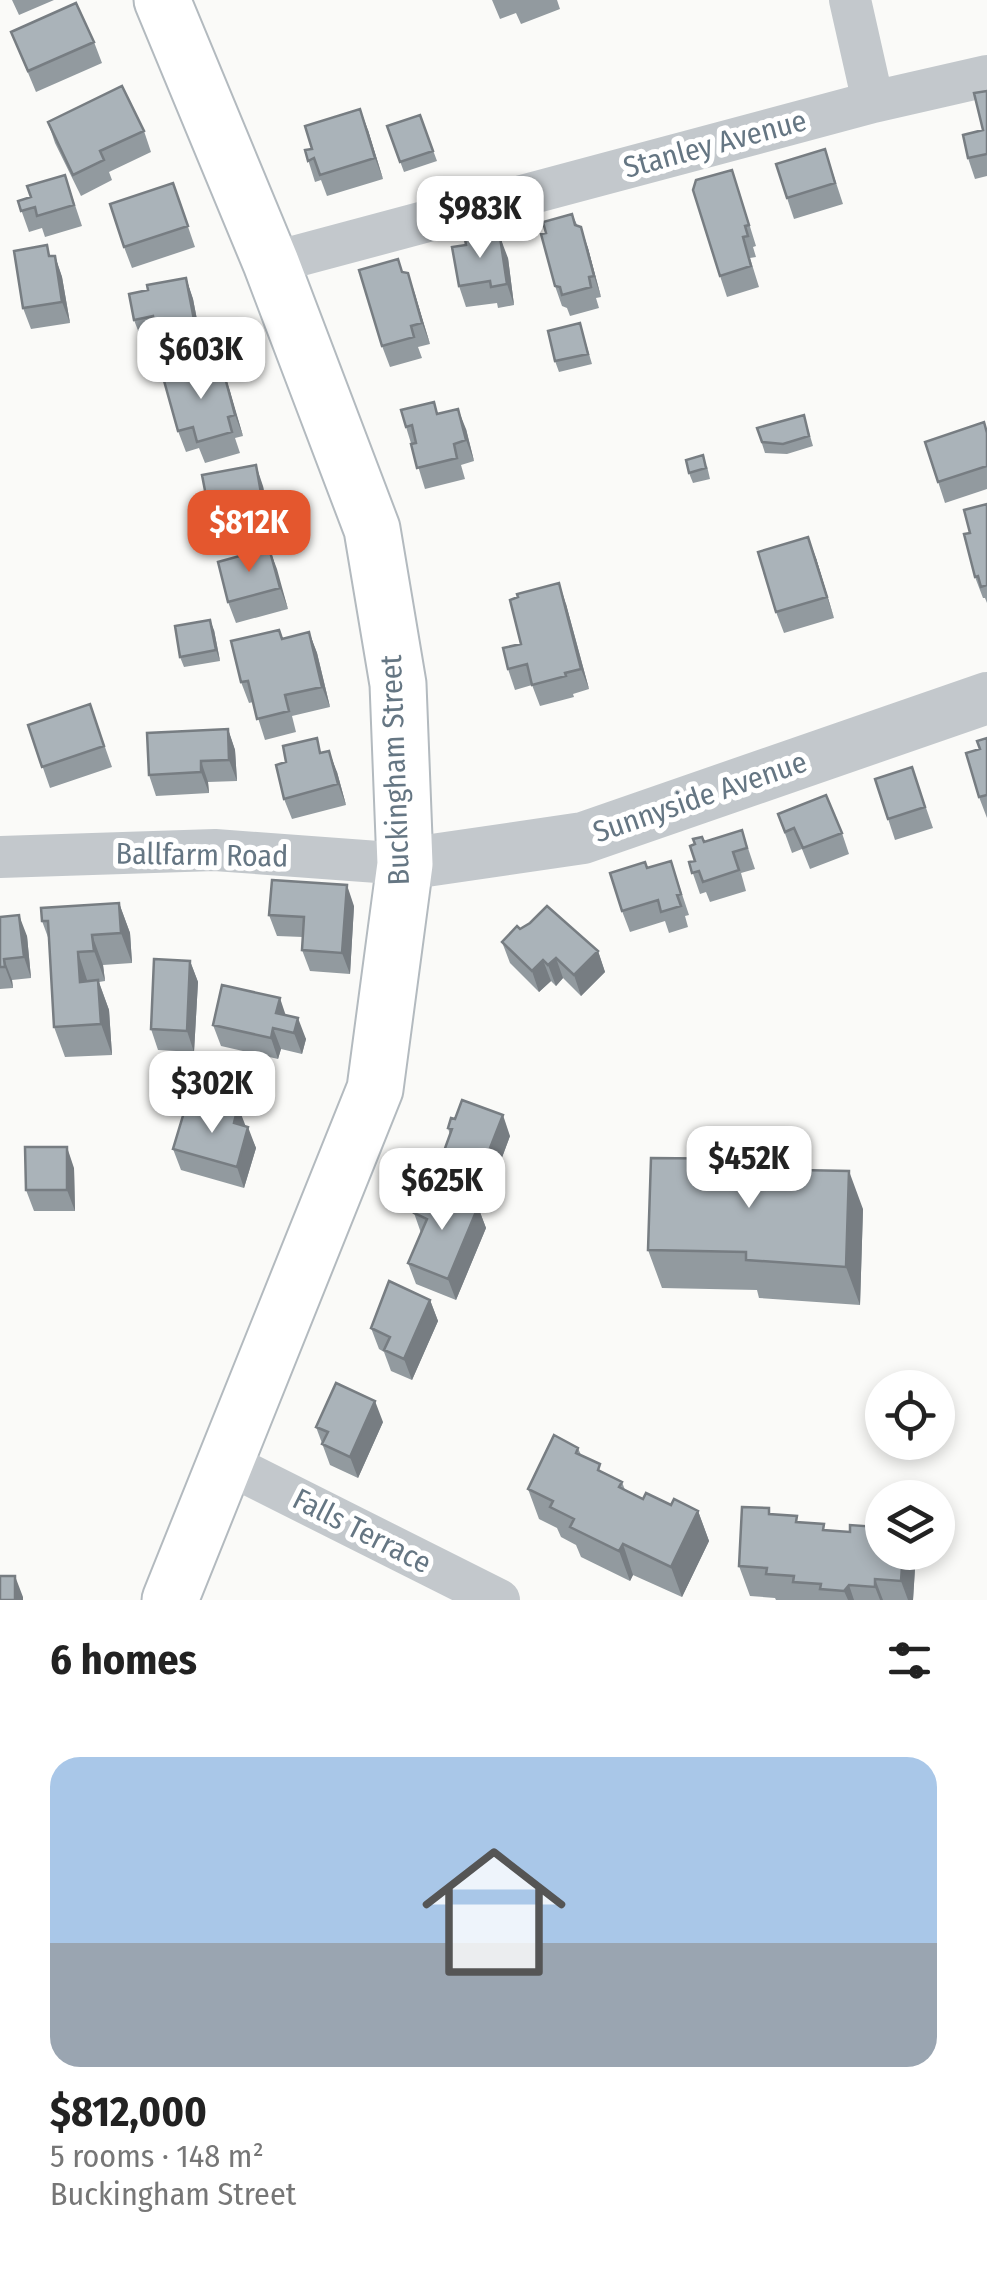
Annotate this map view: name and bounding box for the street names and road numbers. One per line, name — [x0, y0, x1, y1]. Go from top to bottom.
street label: Stanley Avenue — [620, 102, 810, 186]
street label: Buckingham Street — [373, 654, 417, 886]
street label: Sunnyside Avenue — [588, 744, 812, 850]
street label: Ballfarm Road — [115, 835, 289, 875]
street label: Falls Terrace — [287, 1481, 437, 1581]

